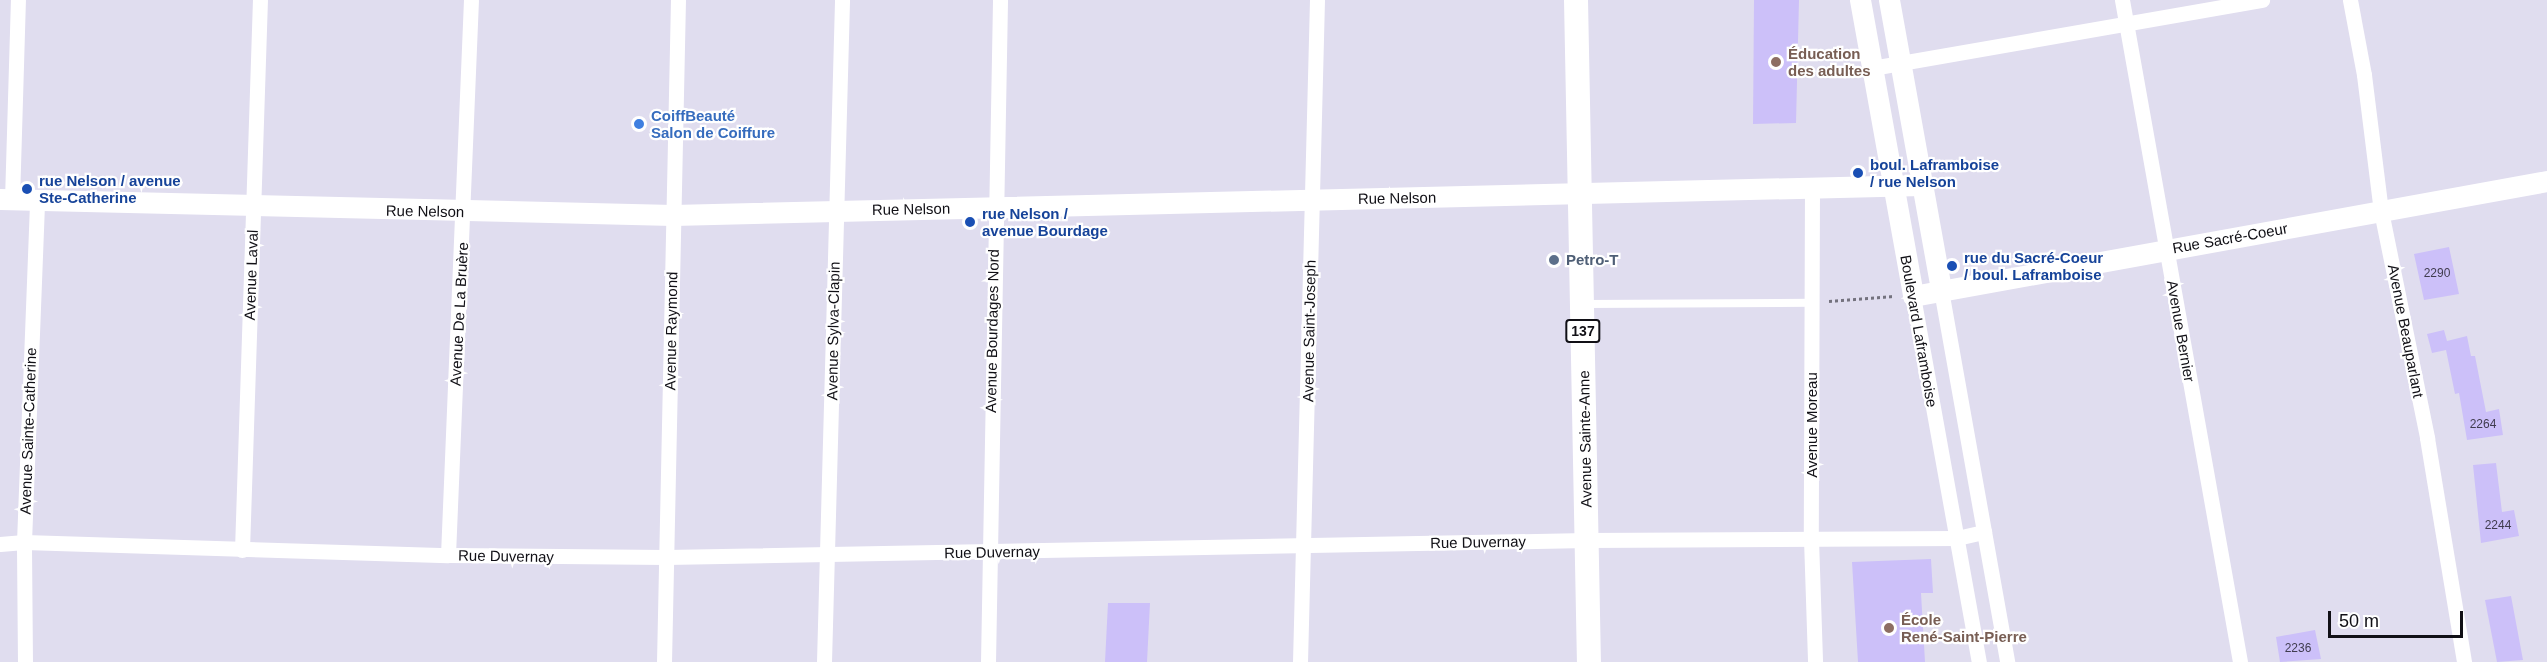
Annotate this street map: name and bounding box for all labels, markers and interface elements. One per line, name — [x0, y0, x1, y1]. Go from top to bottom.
place label: Éducation des adultes — [1788, 44, 1871, 79]
marker: Éducation des adultes — [1769, 55, 1783, 69]
place label: CoiffBeauté Salon de Coiffure — [651, 106, 775, 141]
marker: CoiffBeauté Salon de Coiffure — [632, 117, 646, 131]
place label: boul. Laframboise / rue Nelson — [1870, 155, 1999, 190]
marker: boul. Laframboise / rue Nelson — [1851, 166, 1865, 180]
place label: rue Nelson / avenue Ste-Catherine — [39, 171, 181, 206]
marker: rue Nelson / avenue Ste-Catherine — [20, 182, 34, 196]
street label: Rue Nelson — [1358, 188, 1436, 208]
street label: Rue Nelson — [872, 199, 950, 219]
street label: Rue Nelson — [386, 201, 464, 221]
place label: rue Nelson / avenue Bourdage — [982, 204, 1108, 239]
marker: rue Nelson / avenue Bourdage — [963, 215, 977, 229]
street label: Rue Sacré-Coeur — [2171, 219, 2289, 257]
street label: Avenue Laval — [240, 229, 262, 321]
street label: Avenue De La Bruère — [446, 242, 472, 386]
place label: rue du Sacré-Coeur / boul. Laframboise — [1964, 248, 2103, 283]
street label: Avenue Bourdages Nord — [982, 249, 1002, 413]
place label: Petro-T — [1566, 251, 1618, 269]
marker: Petro-T — [1547, 253, 1561, 267]
street label: Boulevard Laframboise — [1897, 253, 1941, 409]
marker: rue du Sacré-Coeur / boul. Laframboise — [1945, 259, 1959, 273]
street label: Avenue Saint-Joseph — [1299, 260, 1319, 402]
street label: Avenue Sylva-Clapin — [823, 261, 843, 401]
street label: Avenue Beauparlant — [2384, 263, 2428, 399]
house number: 2290 — [2424, 267, 2450, 281]
street label: Avenue Raymond — [661, 271, 681, 391]
street label: Avenue Bernier — [2163, 279, 2199, 383]
road number: 137 — [1565, 320, 1601, 342]
street label: Avenue Sainte-Catherine — [16, 347, 40, 515]
street label: Avenue Sainte-Anne — [1575, 370, 1595, 508]
street label: Avenue Moreau — [1803, 372, 1821, 478]
house number: 2264 — [2470, 418, 2496, 432]
house number: 2244 — [2485, 519, 2511, 533]
street label: Rue Duvernay — [1430, 532, 1526, 552]
street label: Rue Duvernay — [944, 542, 1040, 562]
street label: Rue Duvernay — [458, 546, 554, 566]
scale bar — [2331, 599, 2466, 637]
place label: École René-Saint-Pierre — [1901, 610, 2027, 645]
text: 50 m — [2339, 611, 2379, 631]
marker: École René-Saint-Pierre — [1882, 621, 1896, 635]
house number: 2236 — [2285, 642, 2311, 656]

